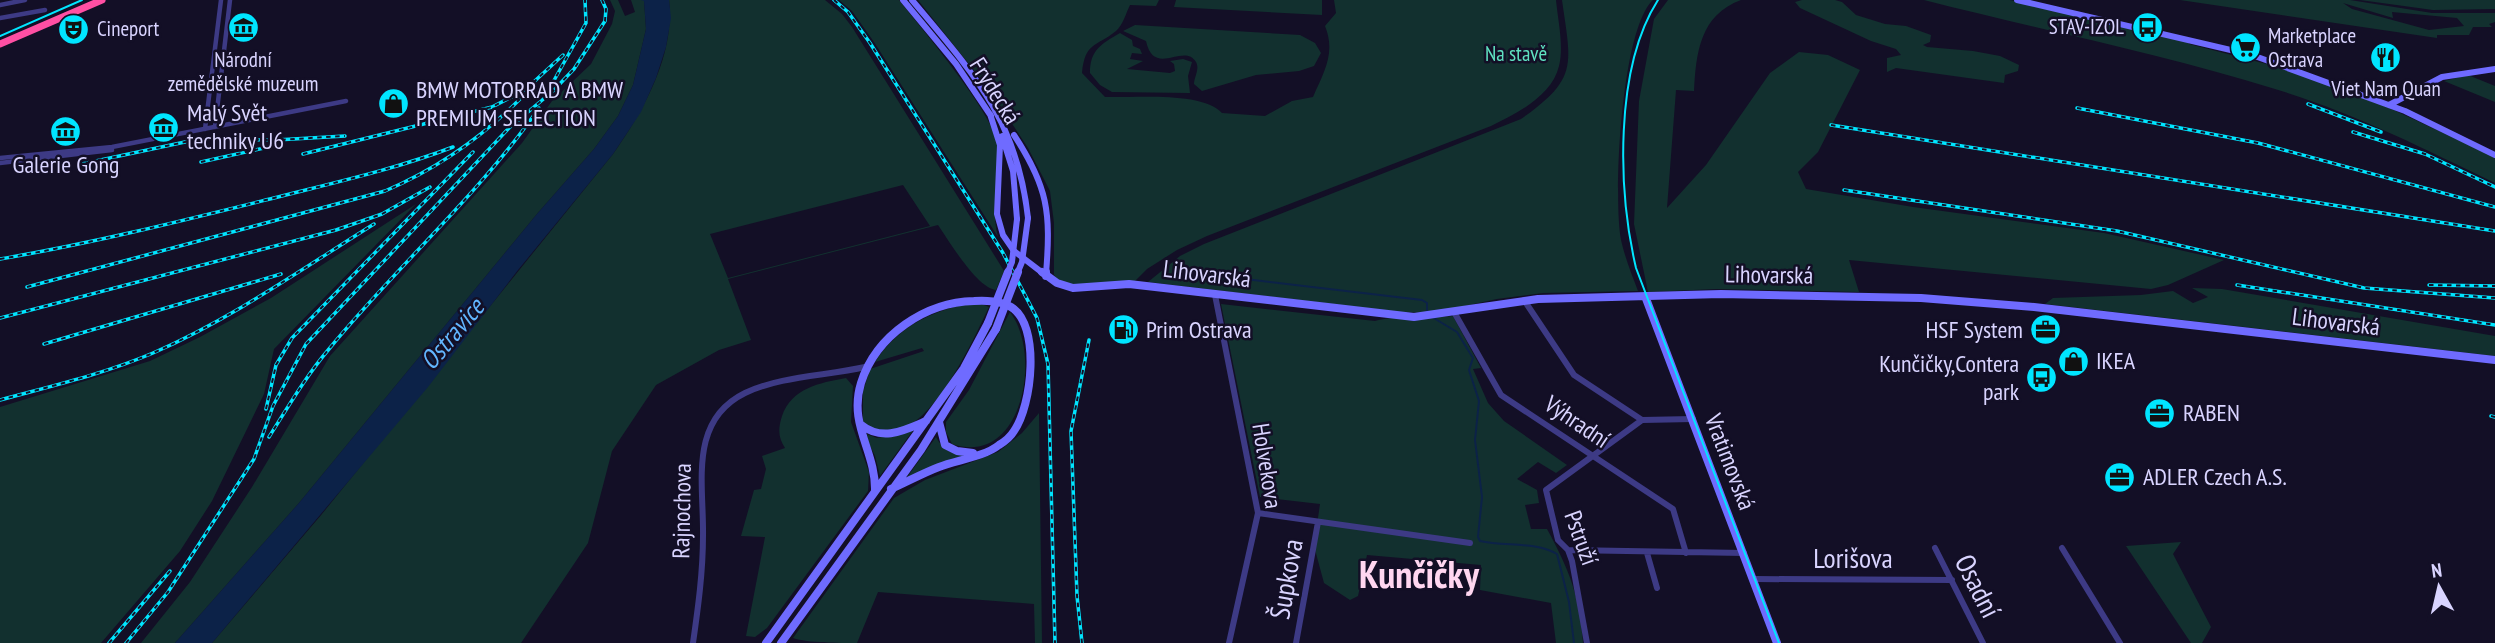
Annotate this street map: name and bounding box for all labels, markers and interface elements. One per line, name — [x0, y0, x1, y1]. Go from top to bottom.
bus stop icon: STAV-IZOL — [2130, 10, 2164, 44]
museum icon: Národní zemědělské muzeum — [226, 11, 260, 45]
theatre icon: Cineport — [57, 12, 91, 46]
place label: STAV-IZOL — [2049, 13, 2124, 40]
place label: Cineport — [97, 15, 160, 42]
place label: Marketplace Ostrava — [2268, 22, 2356, 73]
supermarket icon: Marketplace Ostrava — [2228, 31, 2262, 65]
park label: Na stavě — [1485, 40, 1547, 67]
restaurant icon: Viet Nam Quan — [2369, 40, 2403, 74]
place label: Národní zemědělské muzeum — [168, 46, 318, 97]
street label: Frýdecká — [963, 52, 1028, 130]
place label: BMW MOTORRAD A BMW PREMIUM SELECTION — [416, 74, 623, 133]
place label: Viet Nam Quan — [2330, 75, 2441, 102]
shop icon: BMW MOTORRAD A BMW PREMIUM SELECTION — [376, 87, 410, 121]
place label: Malý Svět techniky U6 — [187, 97, 284, 156]
museum icon: Malý Svět techniky U6 — [147, 110, 181, 144]
museum icon: Galerie Gong — [49, 114, 83, 148]
place label: Galerie Gong — [13, 149, 119, 180]
street label: Lihovarská — [1161, 253, 1253, 294]
street label: Lihovarská — [1725, 258, 1813, 291]
water label: Ostravice — [412, 290, 492, 376]
street label: Lihovarská — [2290, 301, 2382, 342]
fuel station icon: Prim Ostrava — [1106, 313, 1140, 347]
office icon: HSF System — [2029, 313, 2063, 347]
place label: Prim Ostrava — [1146, 314, 1252, 345]
place label: HSF System — [1926, 314, 2023, 345]
shop icon: IKEA — [2056, 344, 2090, 378]
place label: IKEA — [2096, 345, 2136, 376]
place label: Kunčičky,Contera park — [1879, 348, 2020, 407]
bus stop icon: Kunčičky,Contera park — [2025, 361, 2059, 395]
street label: Výhradní — [1538, 388, 1616, 455]
office icon: RABEN — [2143, 396, 2177, 430]
place label: RABEN — [2183, 397, 2240, 428]
street label: Vratimovská — [1698, 409, 1763, 514]
street label: Holvekova — [1245, 421, 1290, 511]
office icon: ADLER Czech A.S. — [2103, 460, 2137, 494]
place label: ADLER Czech A.S. — [2143, 461, 2287, 492]
street label: Rajnochova — [665, 463, 698, 559]
street label: Pstruží — [1557, 506, 1606, 569]
street label: Šupkova — [1260, 536, 1311, 622]
street label: Lorišova — [1813, 539, 1893, 576]
street label: Osadní — [1947, 548, 2010, 624]
district label: Kunčičky — [1359, 549, 1480, 598]
north arrow — [2404, 552, 2474, 622]
text: N — [2430, 558, 2443, 583]

